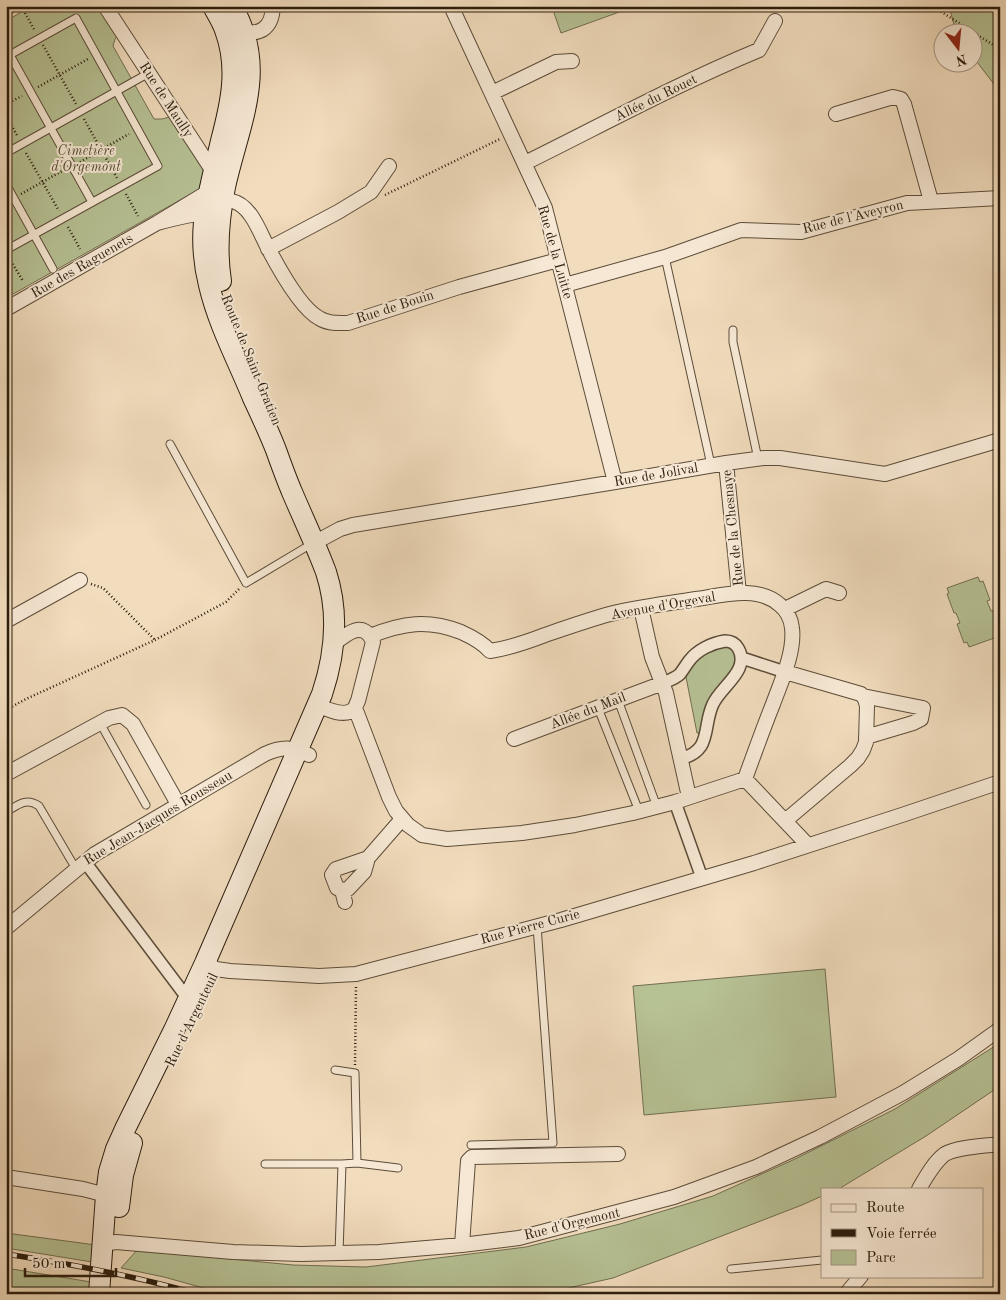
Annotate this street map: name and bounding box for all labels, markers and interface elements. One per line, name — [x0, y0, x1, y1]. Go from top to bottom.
north arrow — [934, 22, 984, 72]
text: N — [954, 51, 968, 68]
street label: Rue de Maully — [137, 60, 196, 141]
street label: Allée du Rouet — [613, 72, 699, 124]
park label: Cimetière d'Orgemont — [51, 144, 121, 175]
street label: Rue de l'Aveyron — [801, 198, 905, 236]
street label: Rue de la Luitte — [535, 203, 575, 301]
street label: Rue des Raguenets — [29, 231, 135, 301]
street label: Rue de Bouin — [354, 288, 436, 326]
street label: Route de Saint-Gratien — [218, 293, 284, 428]
street label: Rue de Jolival — [613, 461, 699, 489]
street label: Rue de la Chesnaye — [720, 469, 746, 587]
street label: Avenue d'Orgeval — [609, 590, 717, 622]
street label: Allée du Mail — [548, 690, 628, 732]
street label: Rue Jean-Jacques Rousseau — [81, 768, 235, 868]
street label: Rue Pierre Curie — [479, 907, 581, 947]
street label: Rue d'Argenteuil — [163, 970, 221, 1069]
legend — [821, 1188, 984, 1278]
text: Route — [866, 1201, 904, 1216]
street label: Rue d'Orgemont — [522, 1205, 622, 1243]
text: Voie ferrée — [866, 1227, 937, 1242]
scale bar — [25, 1245, 116, 1277]
text: Parc — [866, 1251, 896, 1266]
text: 50 m — [32, 1257, 66, 1272]

